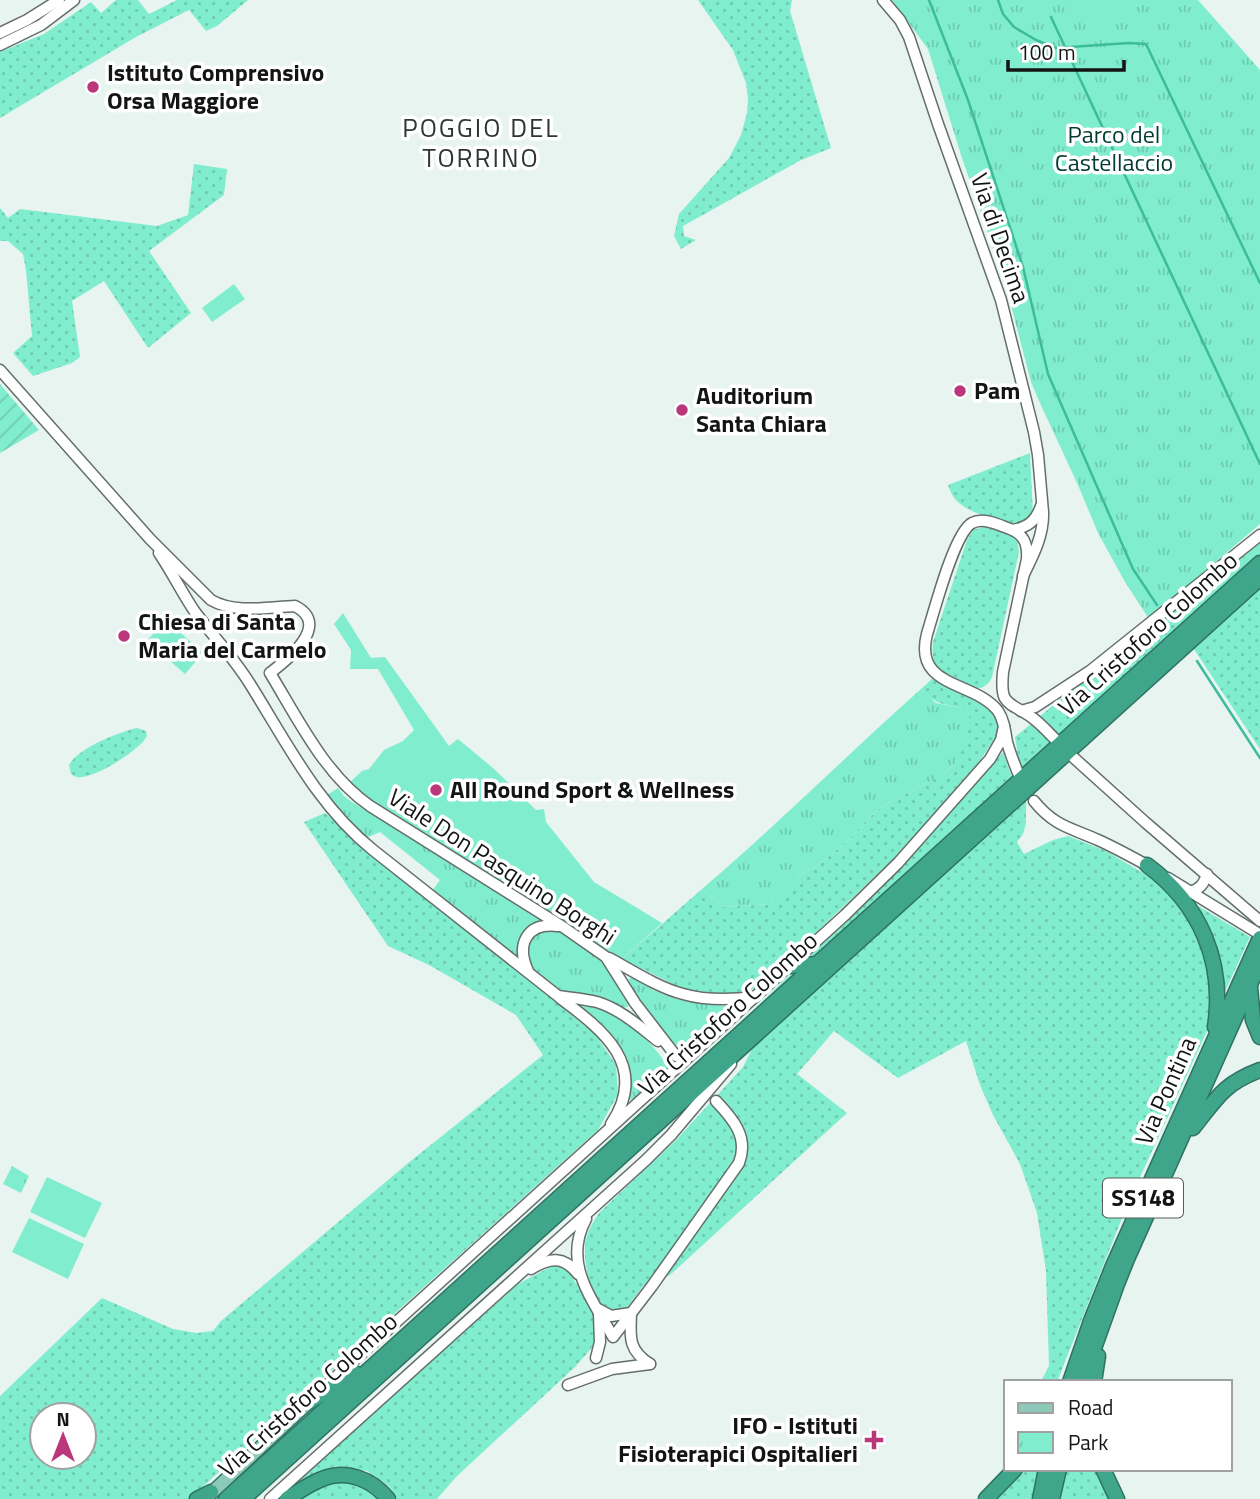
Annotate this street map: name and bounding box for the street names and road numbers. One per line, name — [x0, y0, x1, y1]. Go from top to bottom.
street label: Via di Decima — [962, 168, 1040, 307]
street label: Via Cristoforo Colombo — [1050, 543, 1245, 724]
street label: Viale Don Pasquino Borghi — [381, 779, 624, 954]
street label: Via Cristoforo Colombo — [630, 923, 825, 1104]
street label: Via Pontina — [1125, 1031, 1205, 1150]
road number: SS148 — [1103, 1178, 1183, 1218]
street label: Via Cristoforo Colombo — [210, 1304, 405, 1485]

